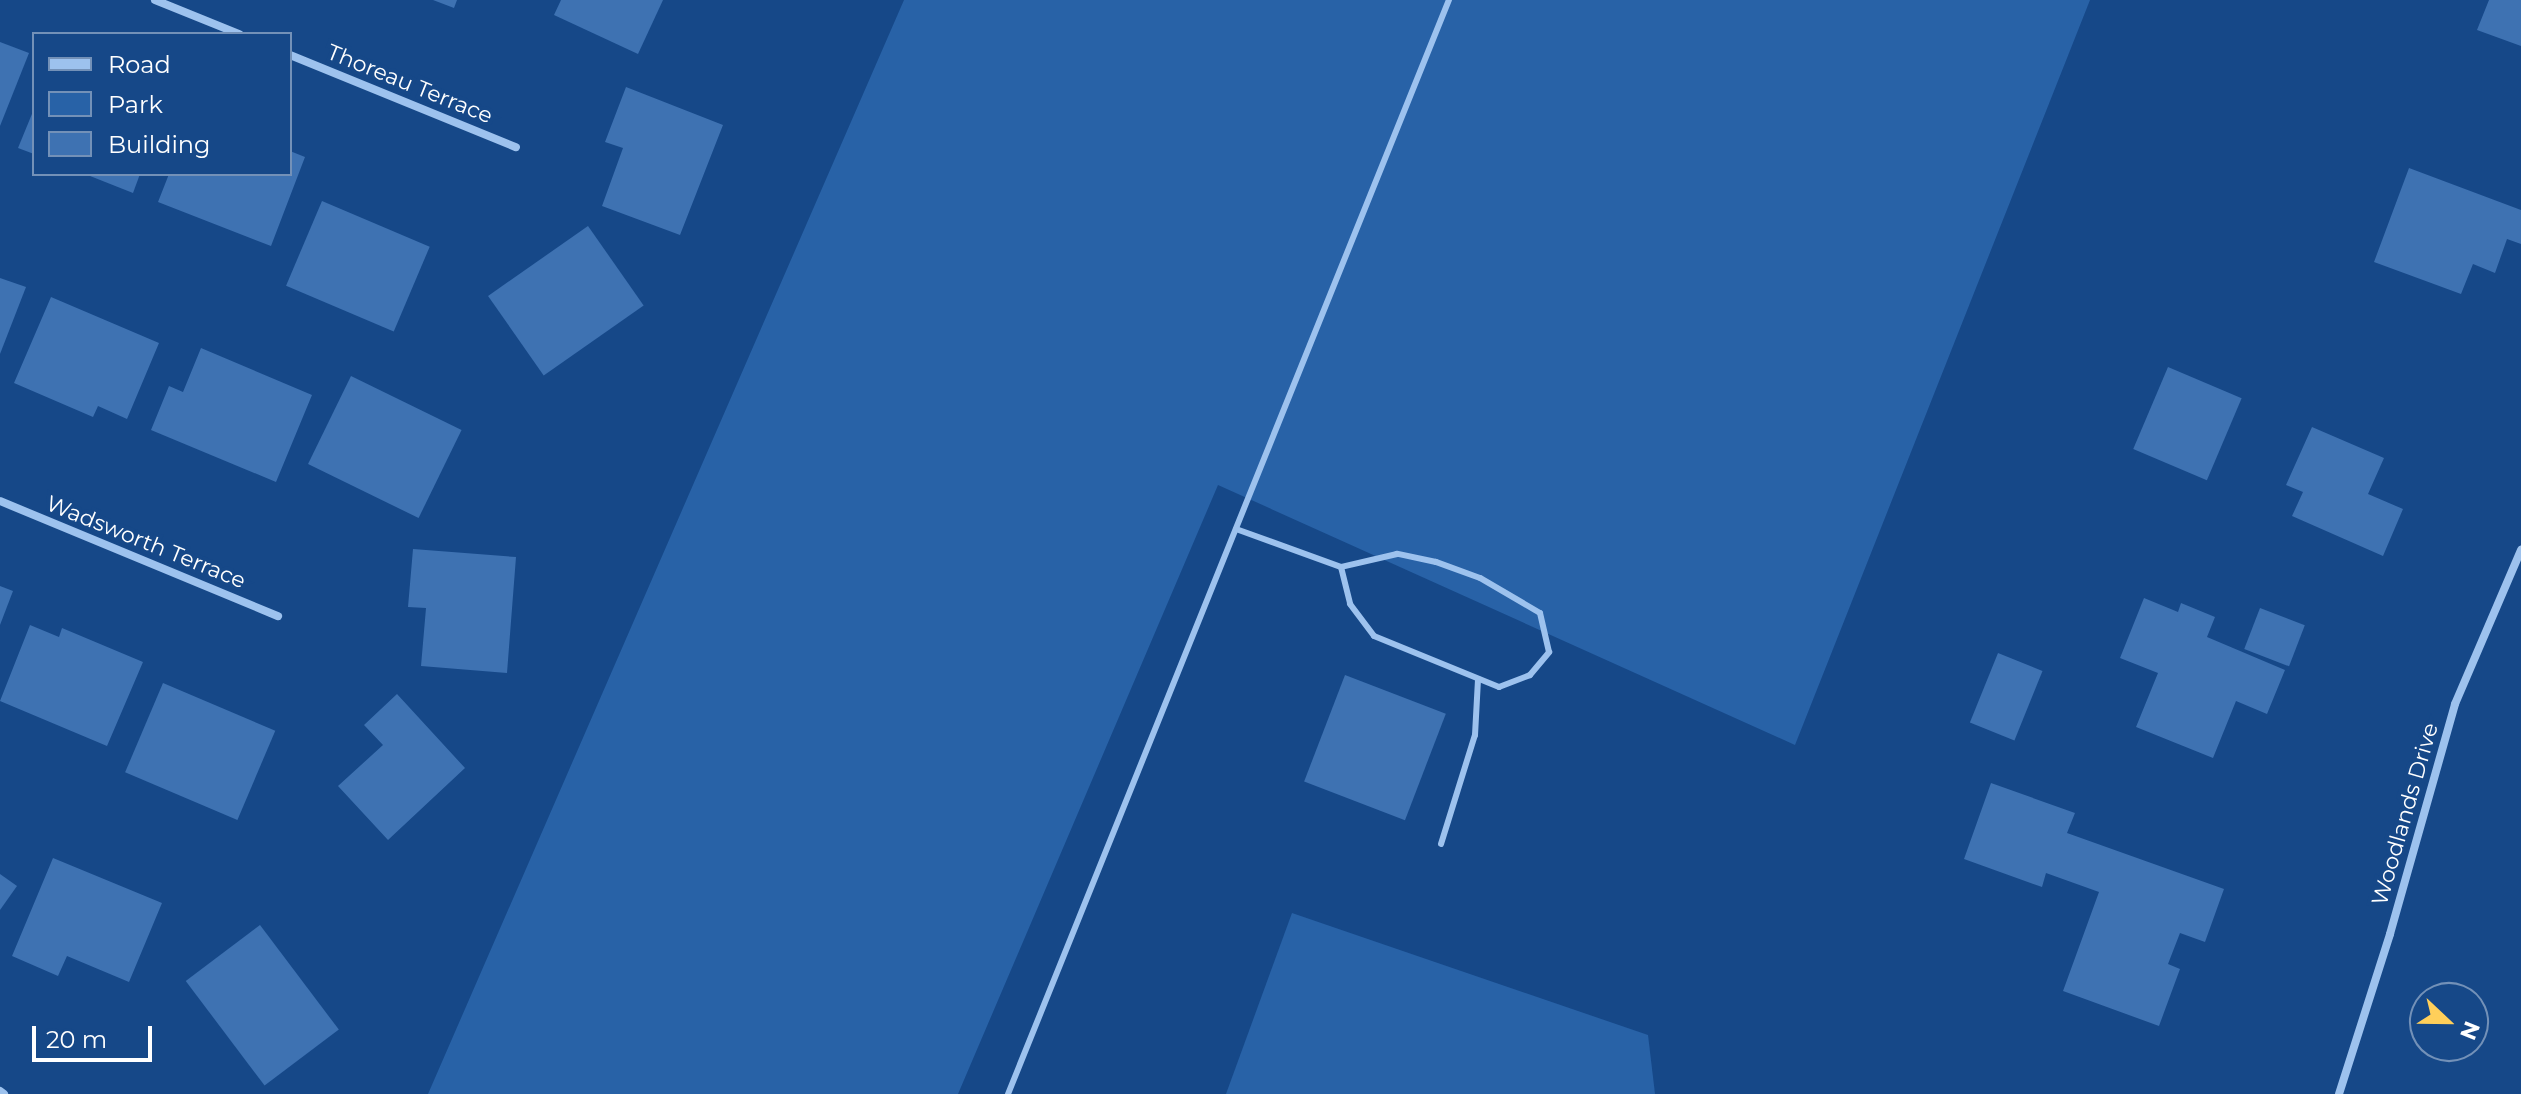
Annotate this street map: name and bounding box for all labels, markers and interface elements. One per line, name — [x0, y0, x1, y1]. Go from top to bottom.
legend — [32, 32, 292, 176]
street label: Thoreau Terrace — [323, 39, 497, 129]
text: Road — [108, 50, 171, 79]
text: Park — [108, 90, 163, 119]
text: Building — [108, 130, 211, 159]
street label: Wadsworth Terrace — [42, 490, 250, 594]
street label: Woodlands Drive — [2366, 720, 2444, 908]
north arrow — [2409, 982, 2489, 1062]
scale bar — [36, 1010, 156, 1060]
text: N — [2454, 1017, 2486, 1044]
text: 20 m — [46, 1025, 107, 1054]

